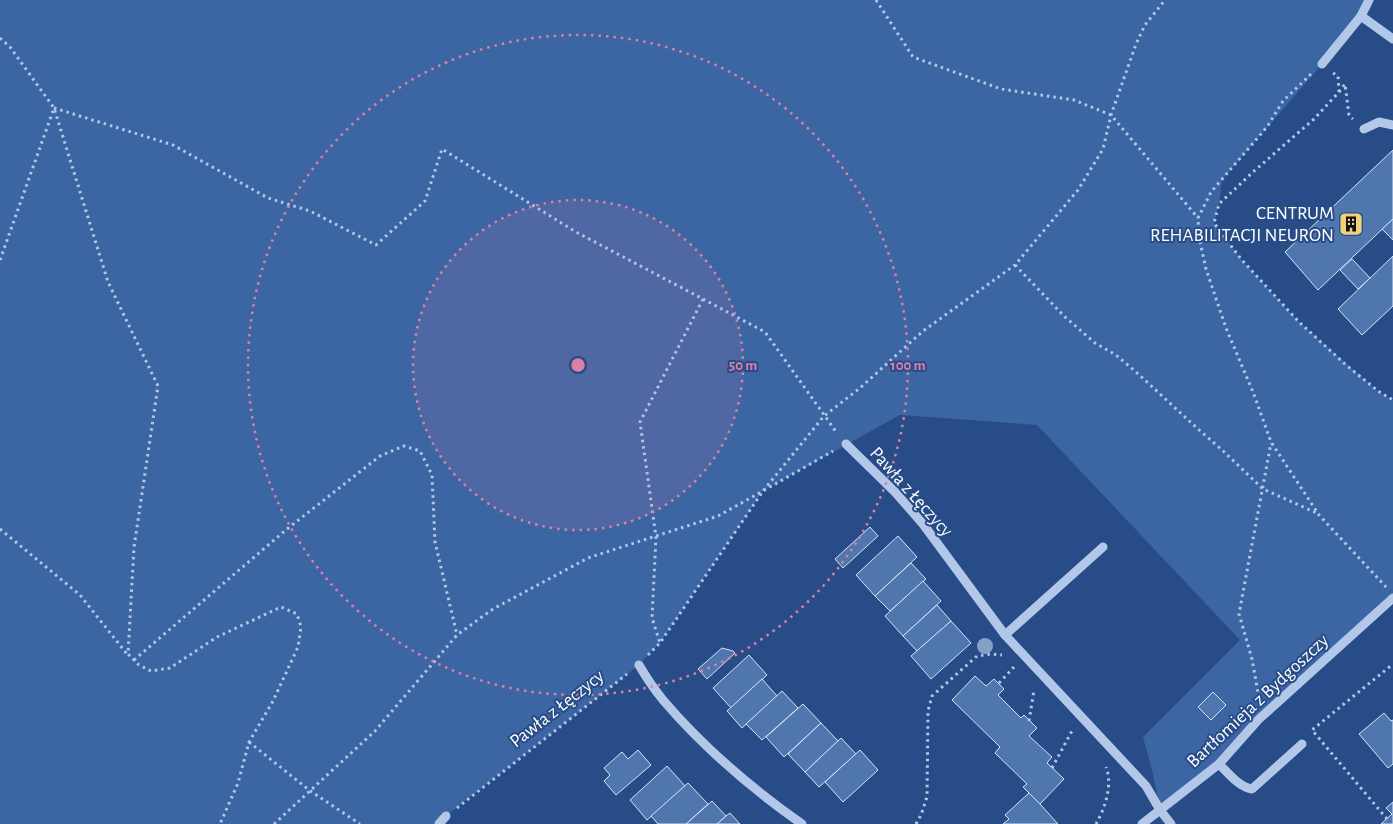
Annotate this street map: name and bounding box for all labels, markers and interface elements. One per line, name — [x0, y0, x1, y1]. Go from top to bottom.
place label: CENTRUM REHABILITACJI NEURON — [1150, 204, 1334, 245]
building icon: CENTRUM REHABILITACJI NEURON — [1338, 211, 1364, 237]
centre of rings — [569, 356, 587, 374]
text: 50 m — [729, 358, 757, 373]
text: 100 m — [890, 358, 926, 373]
street label: Pawła z Łęczycy — [866, 443, 956, 541]
street label: Bartłomieja z Bydgoszczy — [1184, 631, 1332, 771]
street label: Pawła z Łęczycy — [506, 667, 608, 751]

